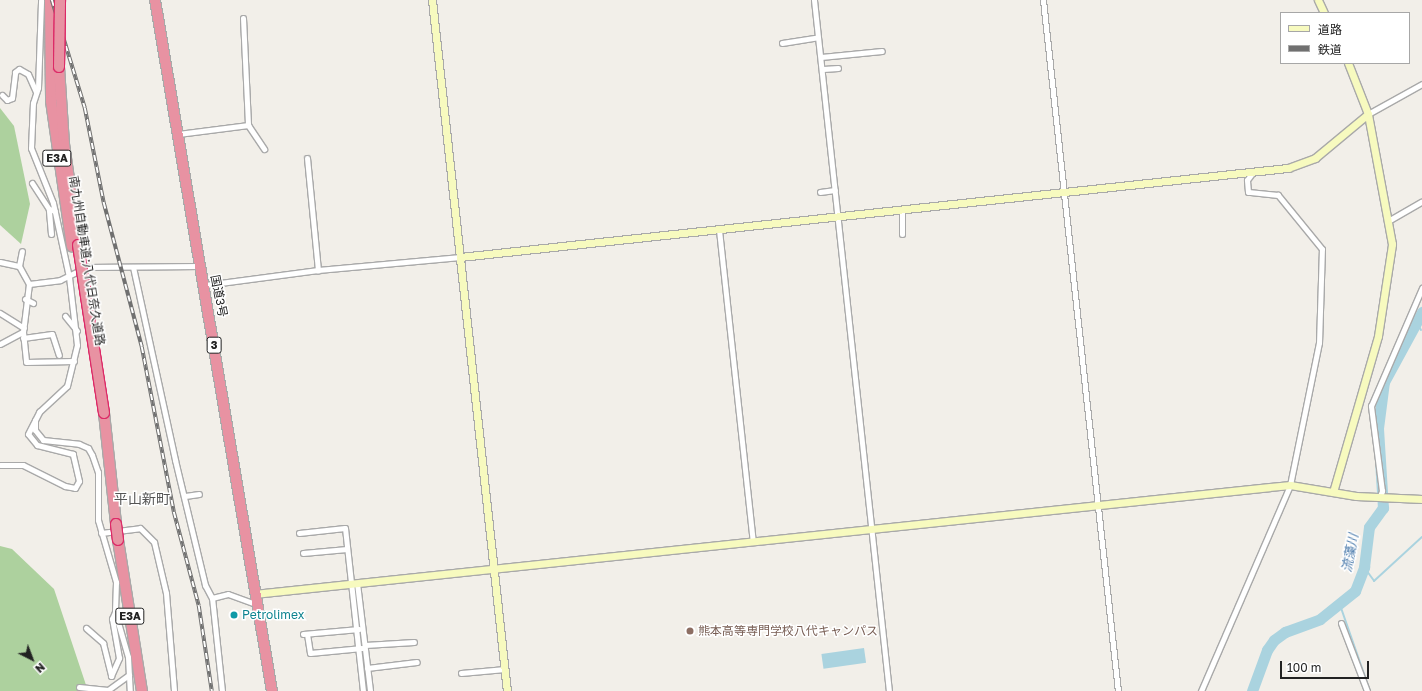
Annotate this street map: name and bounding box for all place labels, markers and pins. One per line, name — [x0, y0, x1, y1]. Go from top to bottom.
place label: Petrolimex — [242, 608, 304, 622]
marker: Petrolimex — [229, 610, 239, 620]
place label: 熊本高等専門学校八代キャンパス — [698, 624, 878, 638]
marker: 熊本高等専門学校八代キャンパス — [685, 626, 695, 636]

